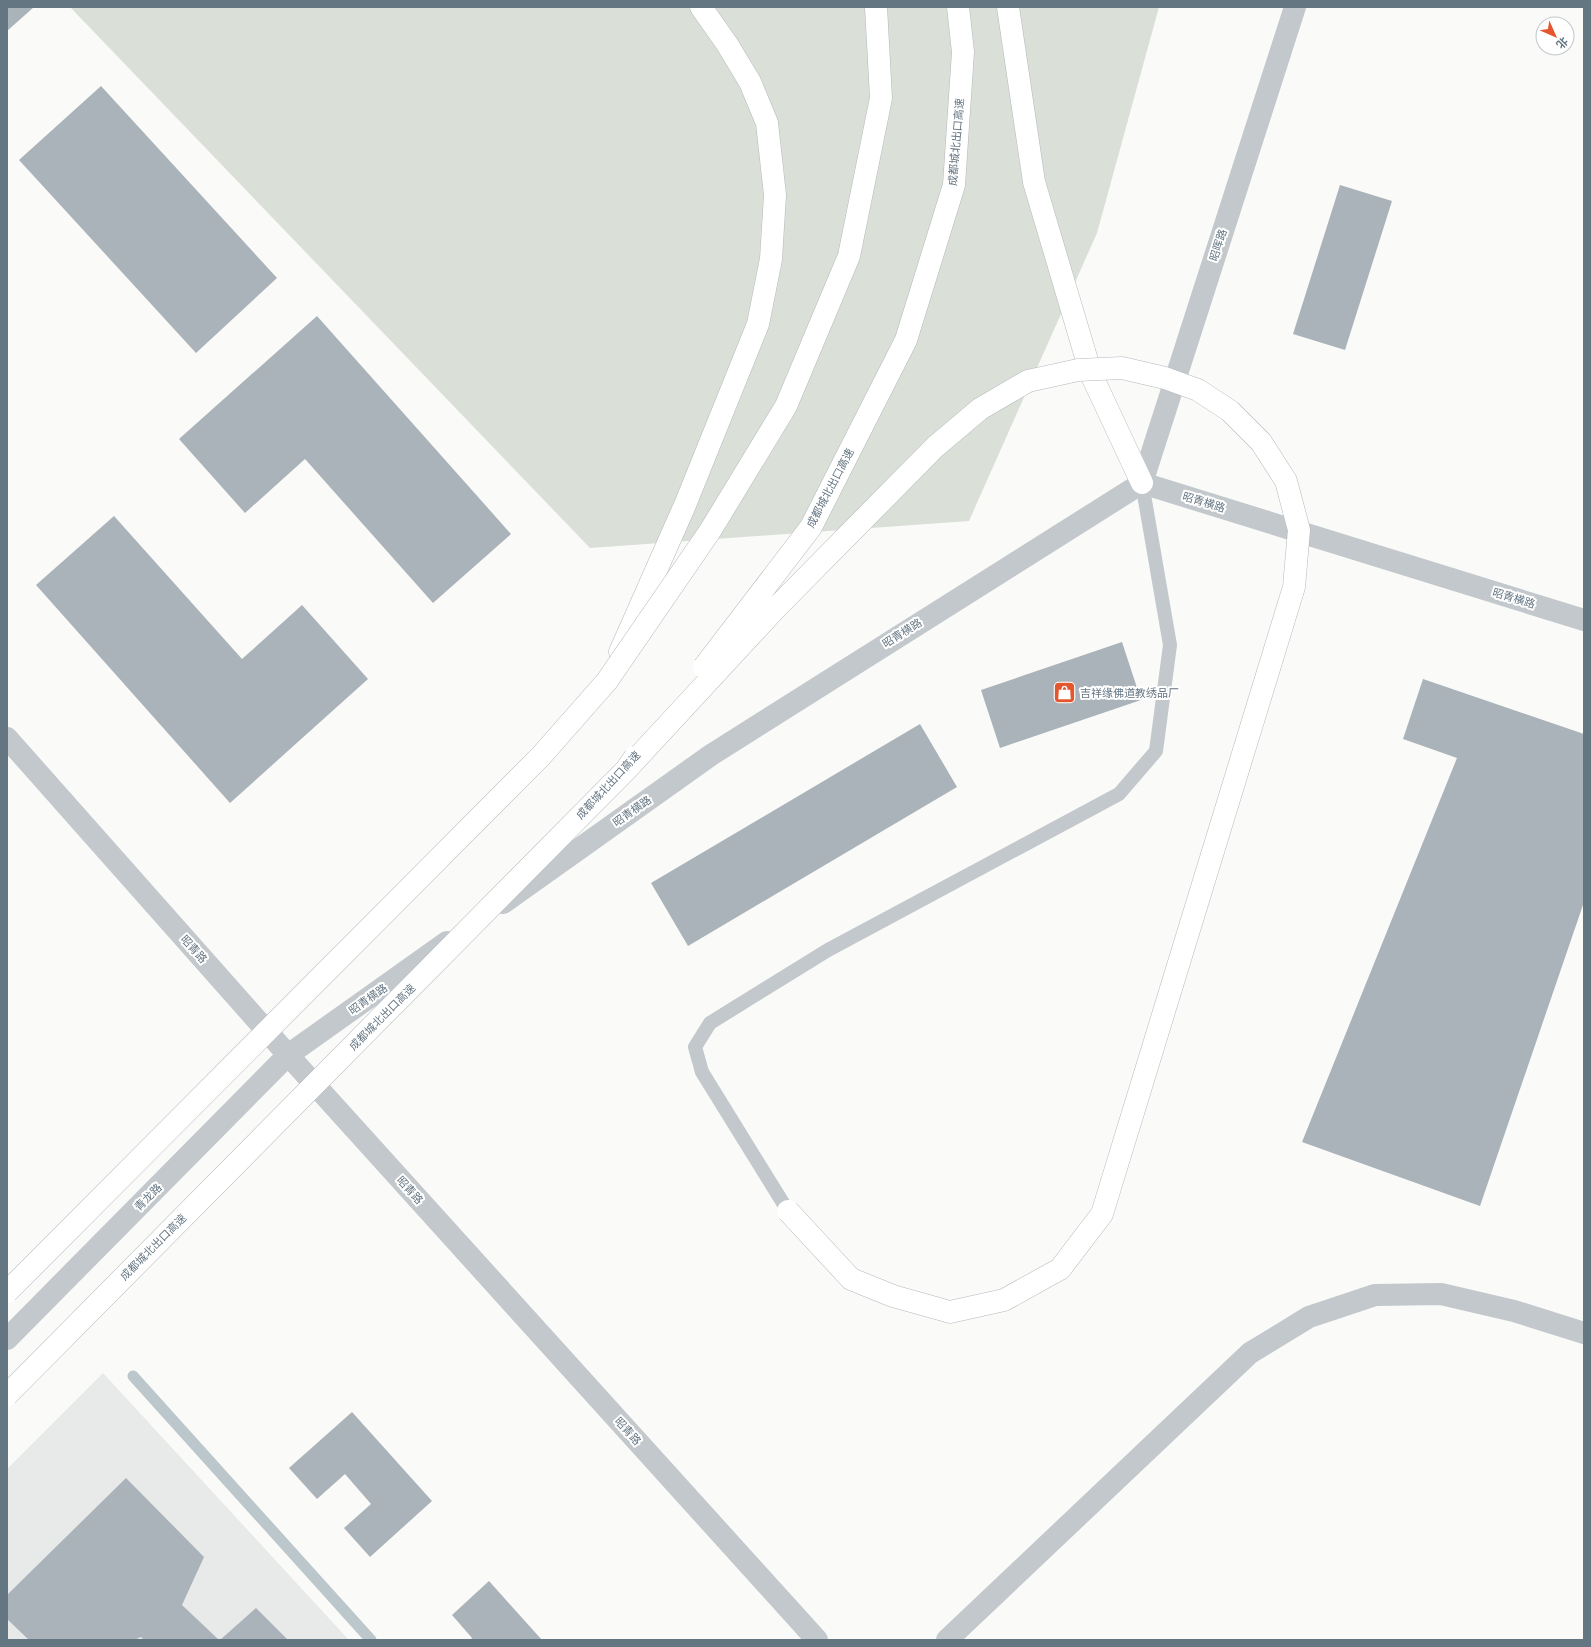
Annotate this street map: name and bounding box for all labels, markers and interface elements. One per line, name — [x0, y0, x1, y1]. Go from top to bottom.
north arrow — [1535, 16, 1575, 56]
text: 北 — [1554, 35, 1571, 52]
street label: 成都城北出口高速 — [945, 98, 966, 186]
street label: 昭晖路 — [1206, 227, 1229, 263]
street label: 成都城北出口高速 — [803, 446, 856, 530]
street label: 昭青横路 — [1181, 489, 1227, 514]
street label: 昭青横路 — [1491, 585, 1537, 610]
street label: 昭青横路 — [880, 615, 924, 650]
shop icon: 吉祥缘佛道教绣品厂 — [1051, 680, 1077, 706]
place label: 吉祥缘佛道教绣品厂 — [1080, 686, 1179, 699]
street label: 成都城北出口高速 — [573, 748, 642, 821]
street label: 昭青横路 — [610, 793, 653, 829]
street label: 昭青路 — [179, 932, 210, 965]
street label: 昭青横路 — [346, 981, 389, 1017]
street label: 成都城北出口高速 — [346, 981, 417, 1052]
street label: 昭青路 — [395, 1173, 426, 1206]
street label: 青龙路 — [131, 1180, 164, 1213]
street label: 成都城北出口高速 — [117, 1211, 188, 1282]
street label: 昭青路 — [613, 1414, 644, 1447]

